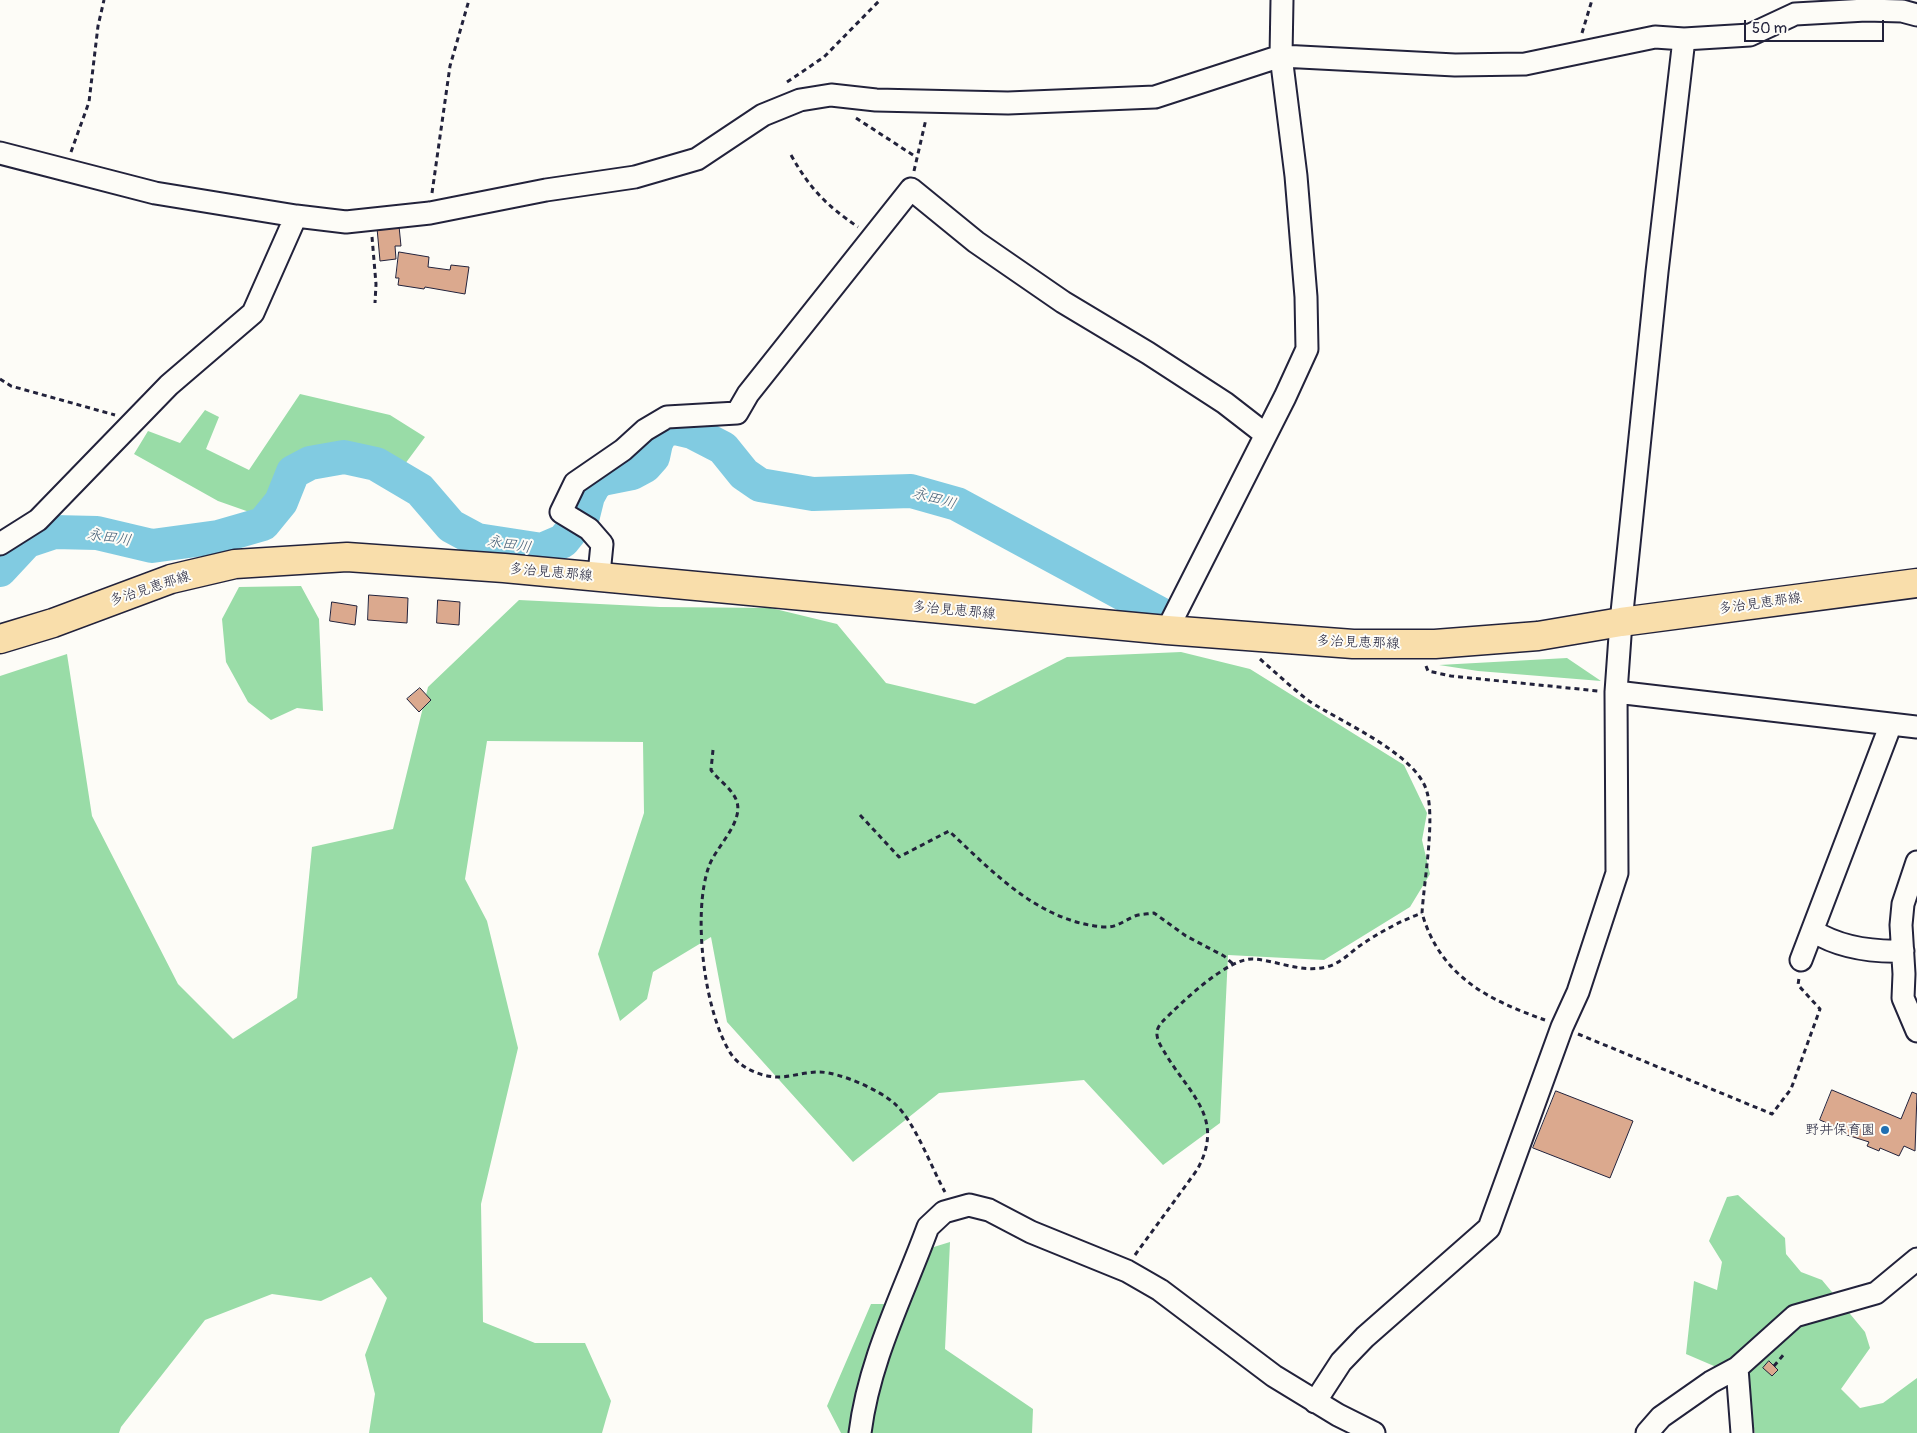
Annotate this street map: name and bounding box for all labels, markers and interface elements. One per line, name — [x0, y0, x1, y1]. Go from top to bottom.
scale bar — [1747, 10, 1887, 42]
text: 50 m — [1752, 19, 1787, 38]
water label: 永田川 — [910, 484, 958, 514]
water label: 永田川 — [85, 526, 133, 550]
water label: 永田川 — [485, 533, 533, 557]
street label: 多治見恵那線 — [508, 561, 594, 585]
street label: 多治見恵那線 — [107, 568, 193, 610]
street label: 多治見恵那線 — [1717, 590, 1803, 618]
street label: 多治見恵那線 — [911, 599, 997, 623]
street label: 多治見恵那線 — [1316, 633, 1400, 653]
place label: 野井保育園 — [1805, 1122, 1875, 1138]
marker: 野井保育園 — [1879, 1124, 1891, 1136]

